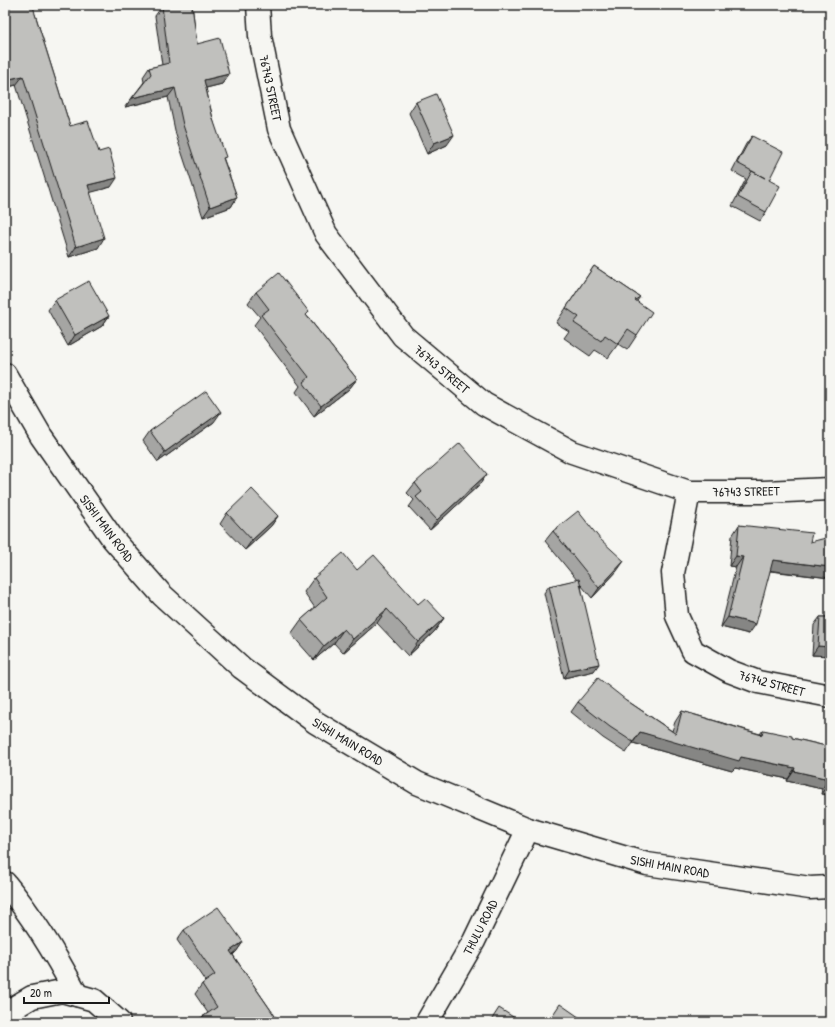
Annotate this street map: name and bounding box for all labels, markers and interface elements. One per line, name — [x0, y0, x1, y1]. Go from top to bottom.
street label: 76743 STREET — [255, 53, 287, 124]
street label: 76743 STREET — [410, 340, 474, 398]
street label: 76743 STREET — [712, 481, 781, 501]
street label: SISHI MAIN ROAD — [76, 491, 139, 566]
street label: 76742 STREET — [737, 666, 808, 701]
street label: SISHI MAIN ROAD — [309, 713, 388, 770]
street label: SISHI MAIN ROAD — [629, 850, 712, 882]
street label: THULU ROAD — [458, 895, 502, 958]
scale bar — [24, 979, 109, 1005]
text: 20 m — [30, 984, 52, 1001]

